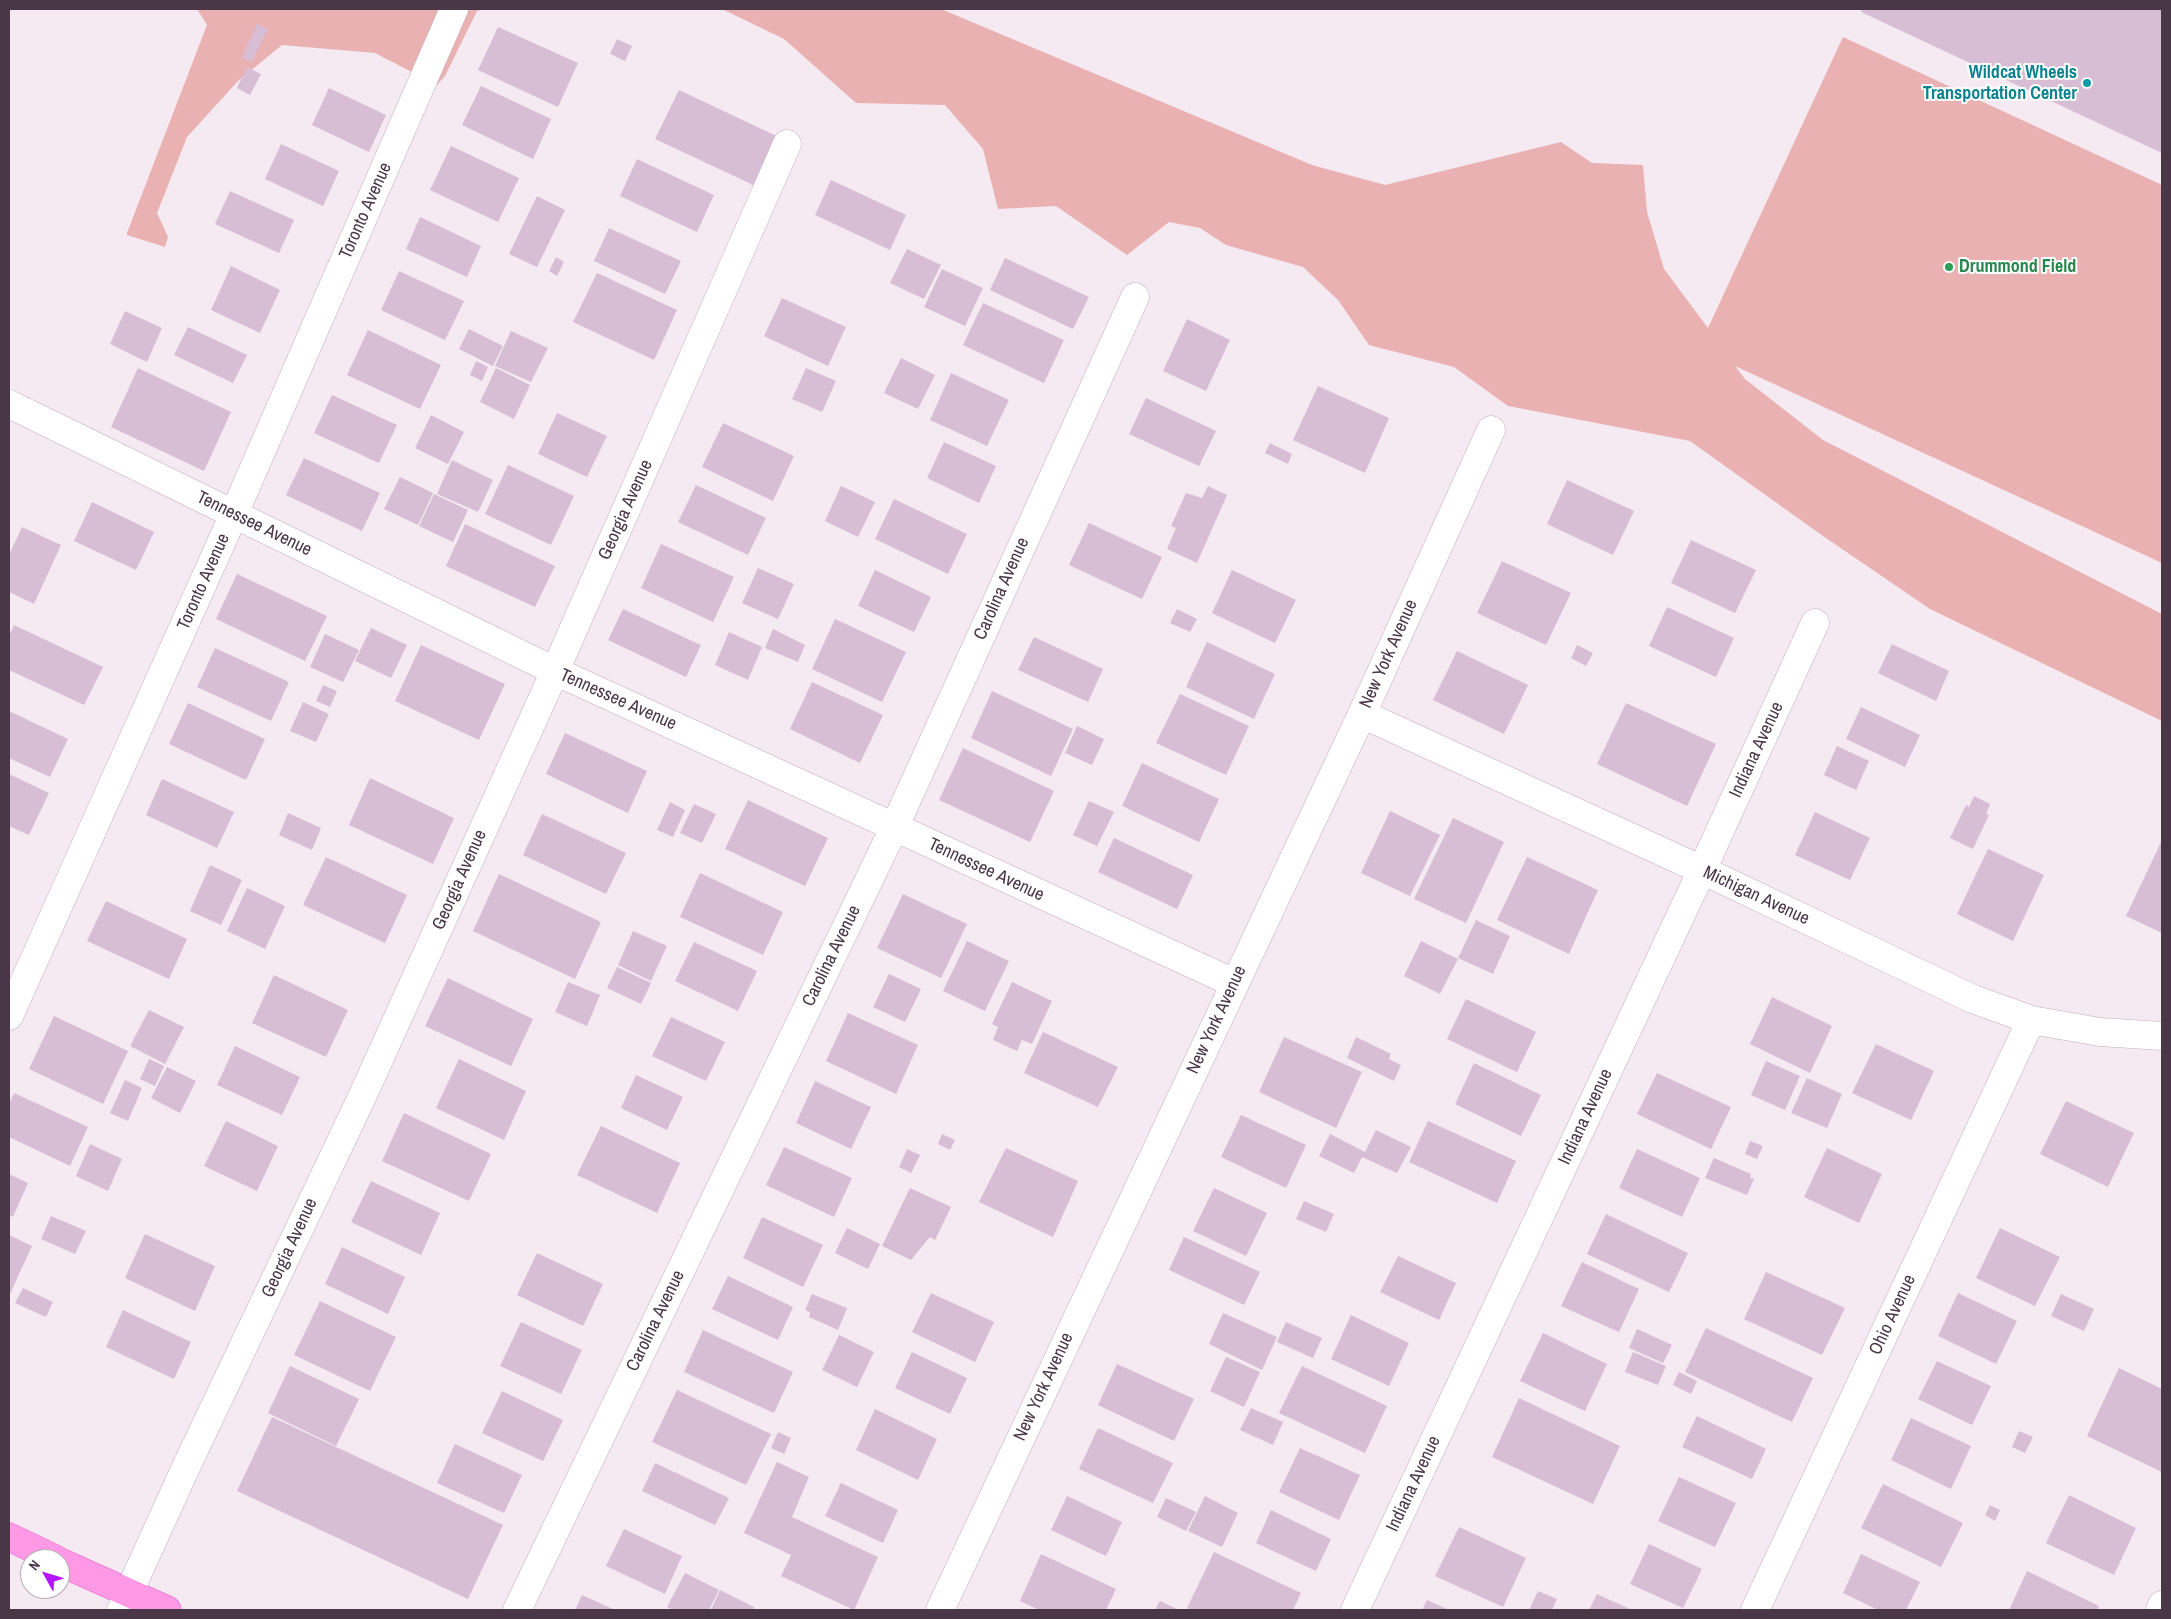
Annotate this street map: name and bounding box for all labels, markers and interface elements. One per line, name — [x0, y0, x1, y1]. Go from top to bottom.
place label: Wildcat Wheels Transportation Center — [1923, 62, 2077, 104]
marker: Wildcat Wheels Transportation Center — [2081, 77, 2093, 89]
street label: Toronto Avenue — [335, 159, 397, 263]
place label: Drummond Field — [1959, 256, 2076, 278]
marker: Drummond Field — [1943, 261, 1955, 273]
street label: Georgia Avenue — [594, 457, 658, 563]
street label: Tennessee Avenue — [193, 487, 315, 561]
street label: Toronto Avenue — [173, 530, 235, 634]
street label: Carolina Avenue — [970, 535, 1034, 643]
street label: New York Avenue — [1355, 596, 1423, 712]
street label: Tennessee Avenue — [556, 665, 680, 735]
street label: Indiana Avenue — [1725, 699, 1789, 801]
street label: Georgia Avenue — [428, 827, 492, 933]
street label: Tennessee Avenue — [925, 834, 1047, 906]
street label: Michigan Avenue — [1699, 862, 1813, 930]
street label: Carolina Avenue — [798, 902, 866, 1010]
street label: New York Avenue — [1183, 963, 1251, 1077]
street label: Indiana Avenue — [1554, 1066, 1618, 1168]
street label: Georgia Avenue — [258, 1195, 322, 1301]
street label: Carolina Avenue — [622, 1267, 690, 1375]
street label: Ohio Avenue — [1865, 1272, 1921, 1358]
street label: New York Avenue — [1010, 1330, 1078, 1444]
street label: Indiana Avenue — [1382, 1433, 1446, 1535]
north arrow — [20, 1549, 70, 1599]
text: N — [25, 1556, 44, 1574]

